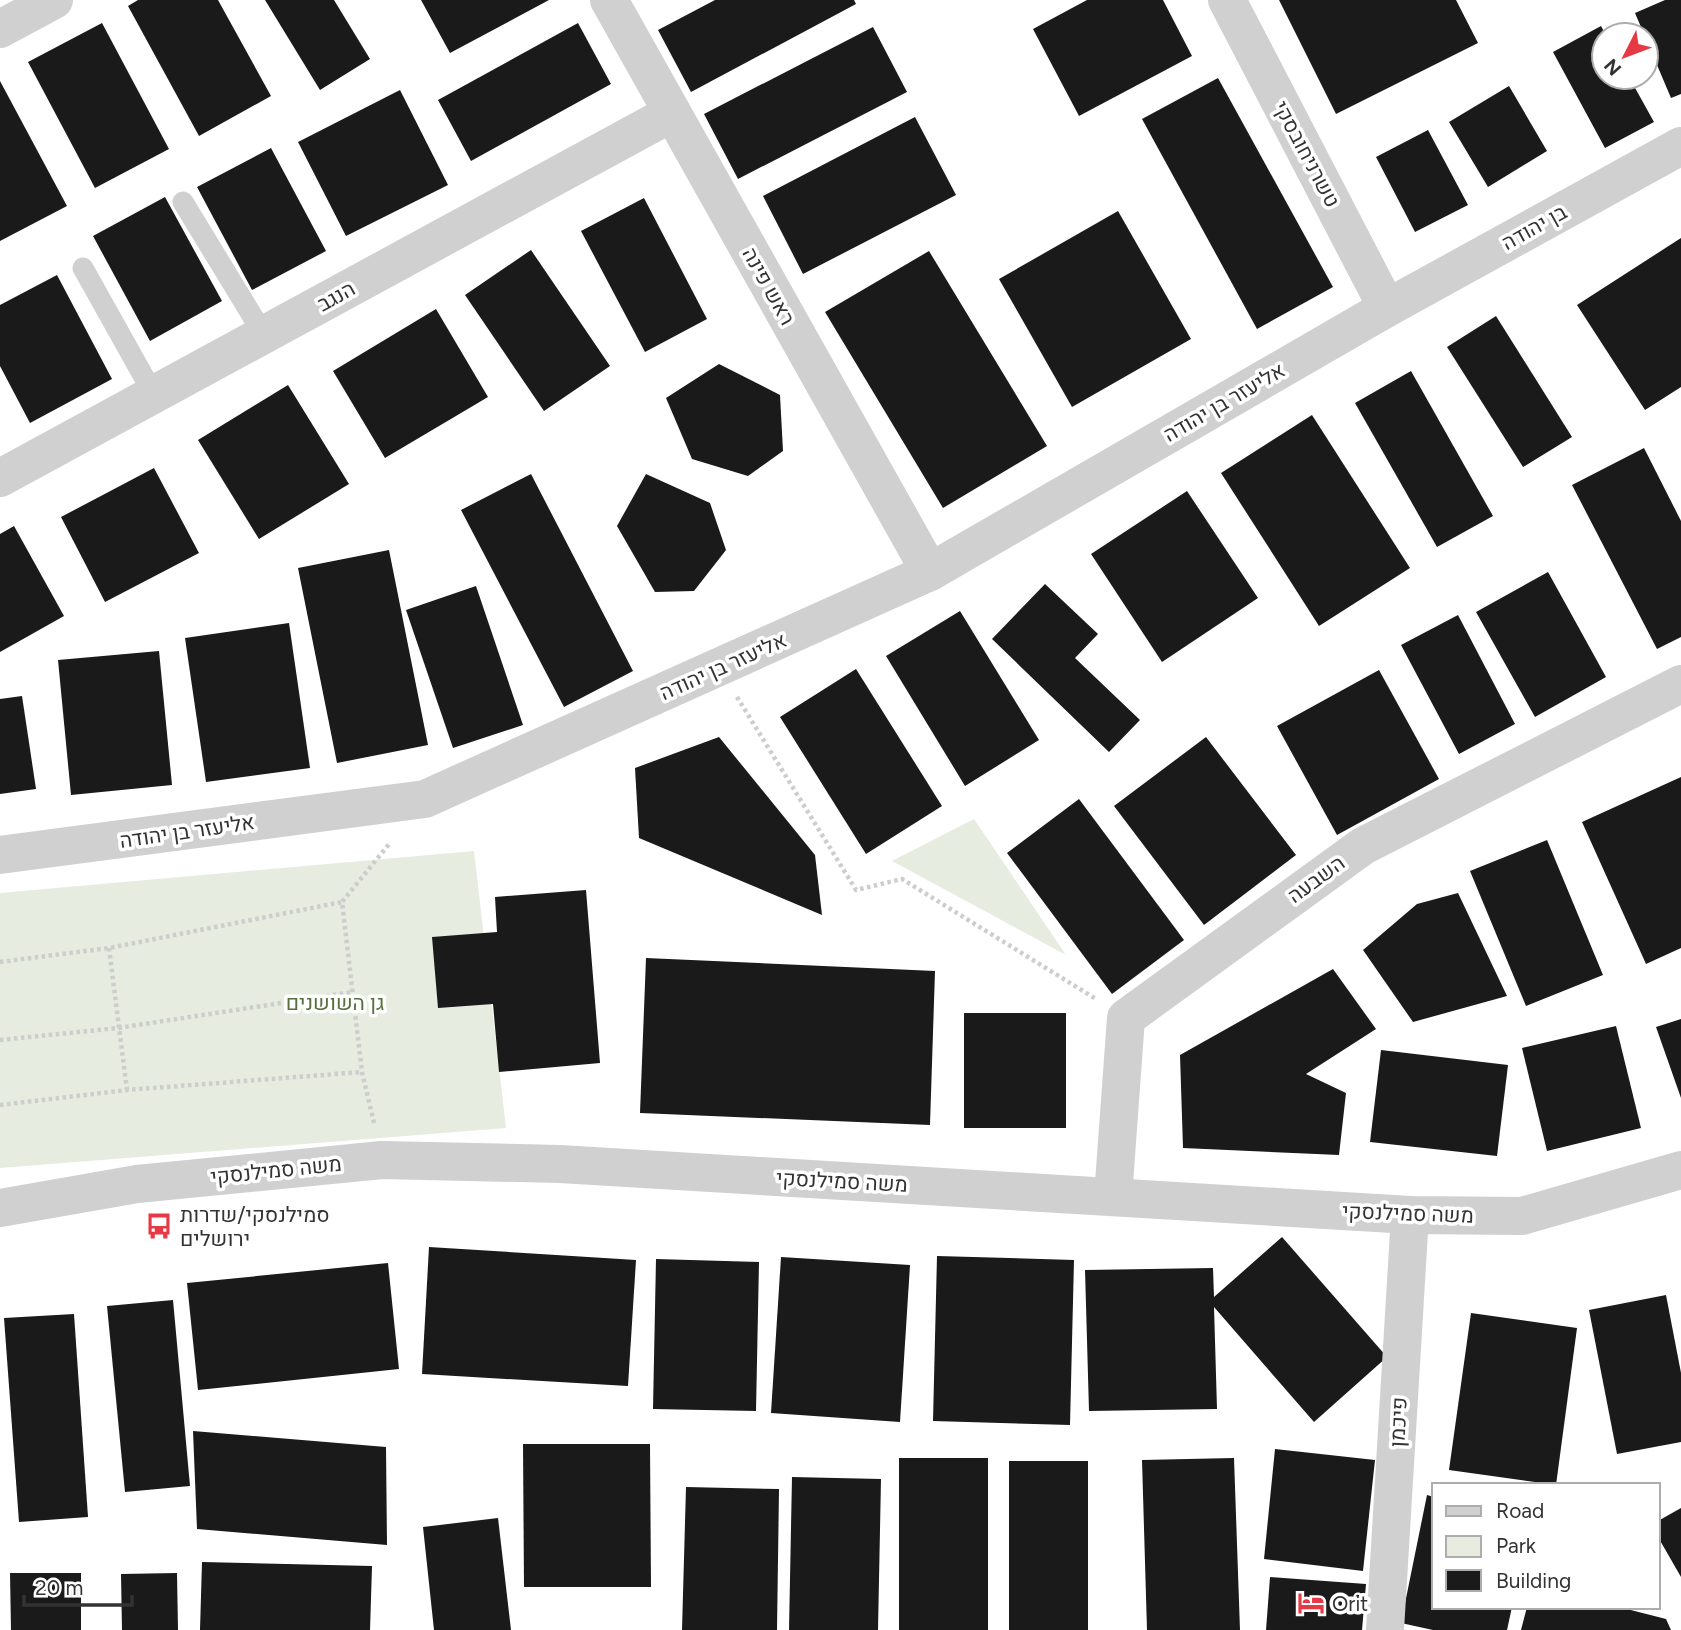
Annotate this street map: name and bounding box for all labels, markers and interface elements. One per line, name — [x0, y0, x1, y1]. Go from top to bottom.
north arrow — [1590, 21, 1660, 91]
text: N — [1599, 54, 1626, 80]
street label: טשרניחובסקי — [1269, 97, 1345, 211]
street label: בן יהודה — [1497, 199, 1571, 255]
street label: ראש פינה — [737, 243, 801, 329]
street label: הנגב — [313, 276, 359, 316]
street label: אליעזר בן יהודה — [1159, 357, 1289, 447]
street label: אליעזר בן יהודה — [656, 627, 790, 705]
street label: אליעזר בן יהודה — [118, 809, 256, 853]
street label: השבעה — [1283, 850, 1349, 908]
park label: גן השושנים — [286, 990, 384, 1015]
street label: משה סמילנסקי — [209, 1151, 343, 1189]
street label: משה סמילנסקי — [776, 1165, 908, 1197]
street label: משה סמילנסקי — [1342, 1198, 1474, 1228]
place label: סמילנסקי/שדרות ירושלים — [180, 1202, 330, 1251]
bus stop icon: סמילנסקי/שדרות ירושלים — [144, 1211, 174, 1241]
street label: פיכמן — [1384, 1396, 1412, 1448]
legend — [1432, 1483, 1660, 1609]
text: Road — [1496, 1498, 1544, 1523]
text: Park — [1496, 1533, 1537, 1558]
scale bar — [24, 1564, 133, 1608]
text: Building — [1496, 1568, 1571, 1593]
text: 20 m — [35, 1575, 83, 1600]
hotel icon: Orit — [1296, 1588, 1326, 1618]
place label: Orit — [1332, 1591, 1368, 1616]

